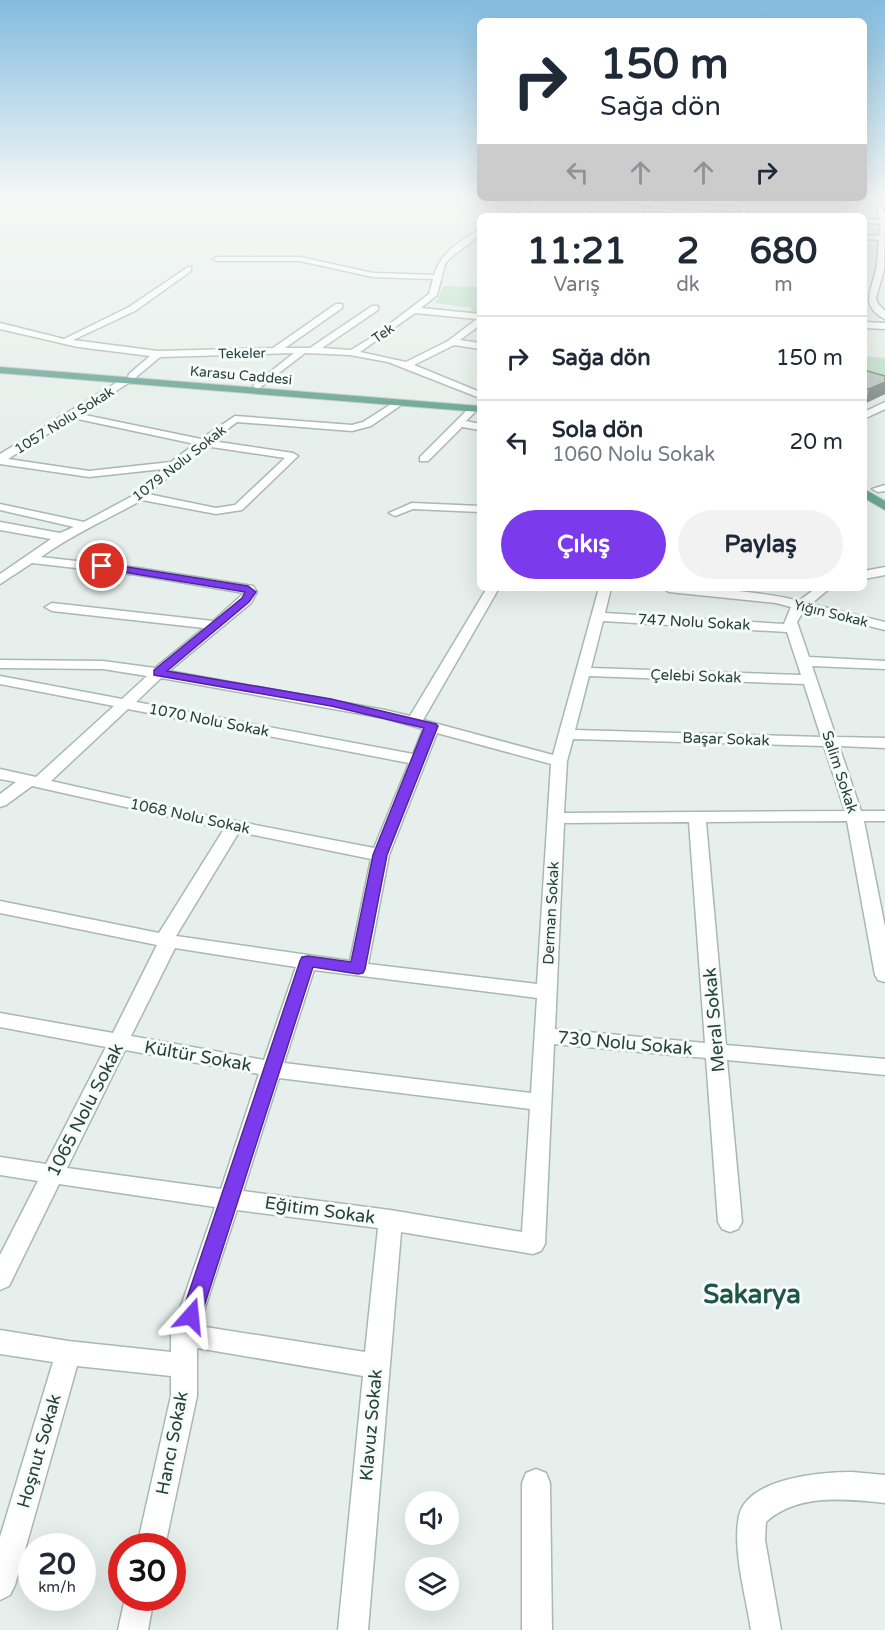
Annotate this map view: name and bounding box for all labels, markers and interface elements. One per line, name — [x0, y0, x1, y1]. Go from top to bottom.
text: 150 m — [600, 39, 729, 90]
icon: right — [501, 42, 579, 120]
text: Sağa dön — [600, 90, 721, 123]
icon: left — [561, 156, 594, 189]
icon: ahead — [624, 156, 657, 189]
icon: ahead — [687, 156, 720, 189]
icon: right — [750, 156, 783, 189]
text: 11:21 — [527, 230, 627, 273]
text: 2 — [677, 230, 699, 273]
text: 680 — [749, 230, 817, 273]
text: Varış — [553, 273, 600, 297]
text: dk — [676, 273, 700, 297]
text: m — [774, 273, 793, 297]
street label: Tek — [369, 320, 398, 347]
icon: right — [501, 342, 534, 375]
street label: Tekeler — [218, 345, 267, 362]
text: Sağa dön — [552, 345, 651, 371]
text: 150 m — [776, 345, 843, 371]
street label: Karasu Caddesi — [189, 363, 293, 388]
street label: 1057 Nolu Sokak — [11, 383, 117, 458]
text: Sola dön — [552, 417, 643, 443]
street label: 1079 Nolu Sokak — [129, 421, 230, 505]
icon: left — [501, 426, 534, 459]
text: 20 m — [789, 429, 843, 455]
text: 1060 Nolu Sokak — [552, 443, 715, 467]
button: Çıkış — [501, 510, 666, 579]
button: Paylaş — [678, 510, 843, 579]
pin — [76, 540, 127, 591]
icon: arrive — [85, 549, 118, 582]
street label: Yığın Sokak — [792, 596, 870, 631]
street label: 747 Nolu Sokak — [637, 610, 751, 634]
street label: Çelebi Sokak — [650, 665, 742, 687]
street label: 1070 Nolu Sokak — [147, 699, 271, 741]
street label: Başar Sokak — [682, 728, 770, 750]
street label: Salim Sokak — [818, 728, 862, 816]
street label: 1068 Nolu Sokak — [128, 794, 252, 838]
street label: Derman Sokak — [539, 861, 563, 965]
street label: Meral Sokak — [698, 967, 730, 1073]
street label: 730 Nolu Sokak — [557, 1026, 694, 1060]
street label: Kültür Sokak — [143, 1036, 254, 1076]
street label: 1065 Nolu Sokak — [42, 1039, 128, 1180]
street label: Eğitim Sokak — [263, 1191, 377, 1229]
district label: Sakarya — [703, 1279, 801, 1310]
position arrow — [159, 1284, 223, 1348]
street label: Klavuz Sokak — [355, 1368, 387, 1482]
street label: Hancı Sokak — [151, 1389, 193, 1497]
street label: Hoşnut Sokak — [12, 1391, 66, 1511]
map controls — [405, 1491, 459, 1611]
button: sound — [405, 1491, 459, 1545]
speed limit sign: 30 — [108, 1533, 186, 1611]
text: 20 — [38, 1546, 76, 1583]
button: layers — [405, 1557, 459, 1611]
text: km/h — [38, 1578, 76, 1596]

